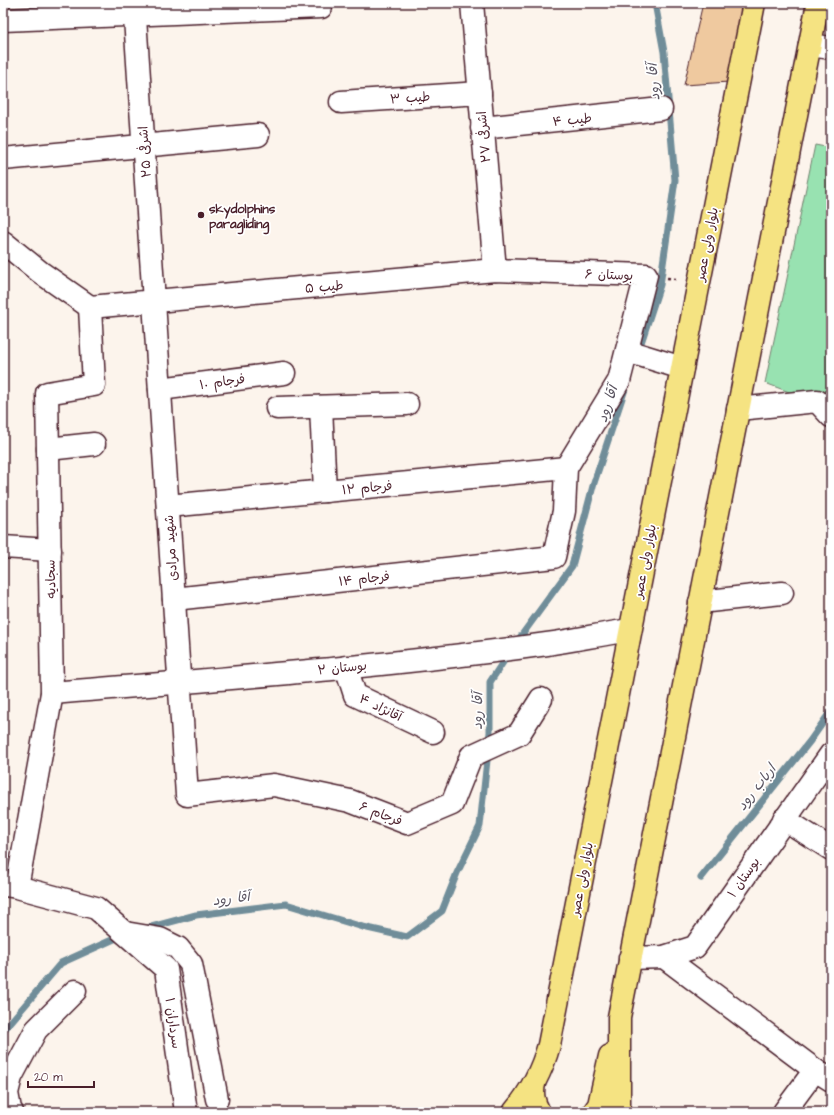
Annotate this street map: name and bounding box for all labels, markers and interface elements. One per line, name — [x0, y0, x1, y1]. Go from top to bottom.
water label: آقا رود — [642, 59, 666, 101]
street label: طیب ۳ — [389, 88, 431, 108]
street label: طیب ۴ — [552, 109, 593, 131]
street label: اشرفی ۲۷ — [473, 110, 495, 164]
street label: اشرفی ۲۵ — [134, 125, 156, 178]
place label: skydolphins paragliding — [209, 200, 276, 235]
street label: بلوار ولی عصر — [691, 206, 723, 284]
marker: skydolphins paragliding — [196, 210, 206, 220]
street label: بوستان ۶ — [584, 265, 634, 285]
street label: طیب ۵ — [304, 276, 344, 298]
street label: فرجام ۱۰ — [198, 370, 246, 395]
water label: آقا رود — [593, 380, 624, 425]
street label: فرجام ۱۲ — [341, 477, 393, 500]
street label: شهید مرادی — [160, 514, 182, 581]
street label: بلوار ولی عصر — [629, 523, 661, 601]
street label: سجادیه — [42, 559, 60, 599]
street label: فرجام ۱۴ — [338, 567, 391, 592]
street label: بوستان ۲ — [317, 656, 368, 680]
water label: آقا رود — [468, 689, 488, 730]
street label: آقانژاد ۴ — [356, 690, 406, 726]
water label: ارباب رود — [732, 758, 783, 815]
street label: فرجام ۶ — [356, 797, 405, 831]
street label: بلوار ولی عصر — [566, 841, 598, 919]
street label: بوستان ۱ — [723, 854, 764, 901]
water label: آقا رود — [211, 886, 254, 911]
street label: سرداران ۱ — [161, 996, 185, 1050]
scale bar — [28, 1063, 94, 1089]
text: 20 m — [34, 1069, 63, 1086]

